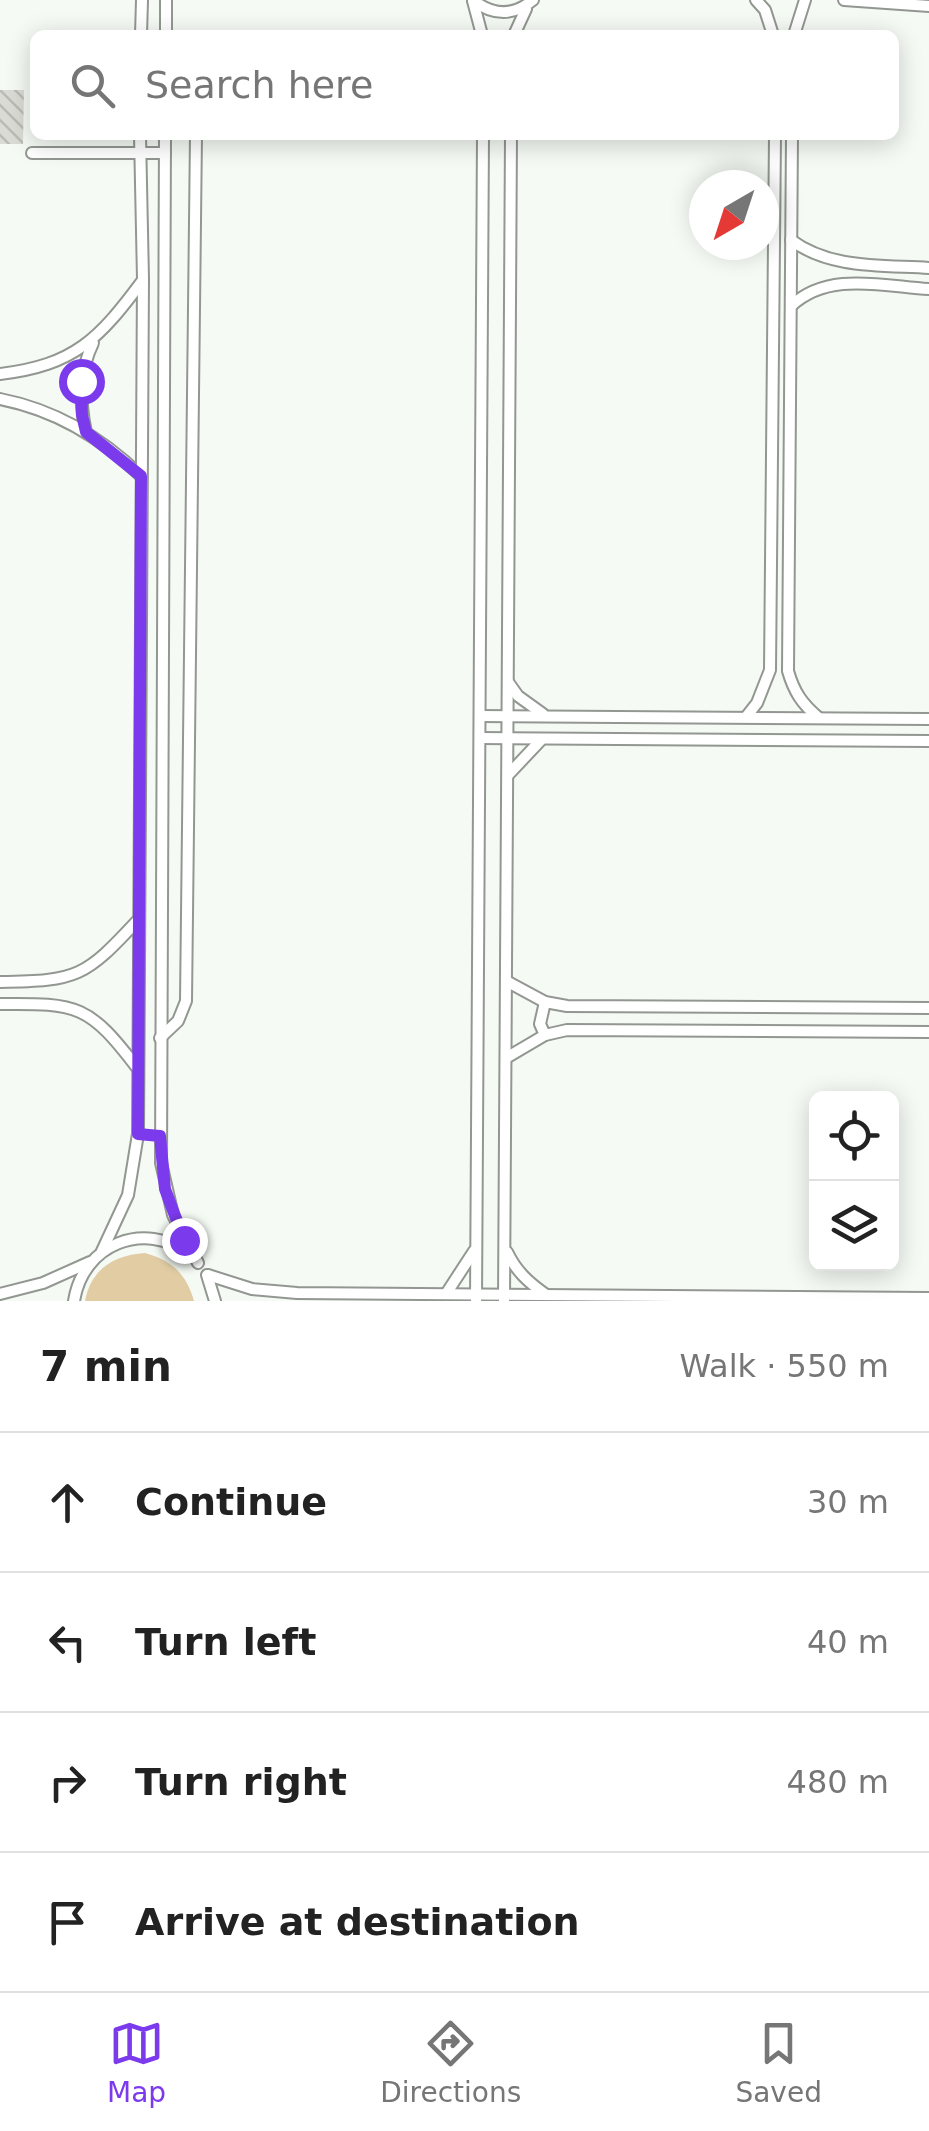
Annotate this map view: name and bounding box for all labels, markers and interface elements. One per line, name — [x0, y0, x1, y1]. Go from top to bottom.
search box — [30, 30, 899, 140]
icon: search — [65, 58, 120, 113]
text: Search here — [145, 63, 373, 107]
north arrow — [689, 170, 779, 260]
route start — [59, 359, 105, 405]
map controls — [809, 1091, 899, 1271]
button: locate — [809, 1091, 899, 1181]
button: layers — [809, 1181, 899, 1271]
route end — [162, 1218, 208, 1264]
text: 7 min — [40, 1342, 172, 1391]
text: Walk · 550 m — [679, 1347, 889, 1385]
icon: ahead — [40, 1475, 95, 1530]
text: Continue — [135, 1480, 327, 1524]
text: 30 m — [807, 1483, 889, 1521]
icon: left — [40, 1615, 95, 1670]
text: Turn left — [135, 1620, 316, 1664]
text: 40 m — [807, 1623, 889, 1661]
icon: right — [40, 1755, 95, 1810]
text: Turn right — [135, 1760, 347, 1804]
text: 480 m — [787, 1763, 889, 1801]
icon: arrive — [40, 1895, 95, 1950]
text: Arrive at destination — [135, 1900, 580, 1944]
tab: Map — [107, 2016, 166, 2109]
tab: Directions — [380, 2016, 521, 2109]
tab: Saved — [735, 2016, 822, 2109]

